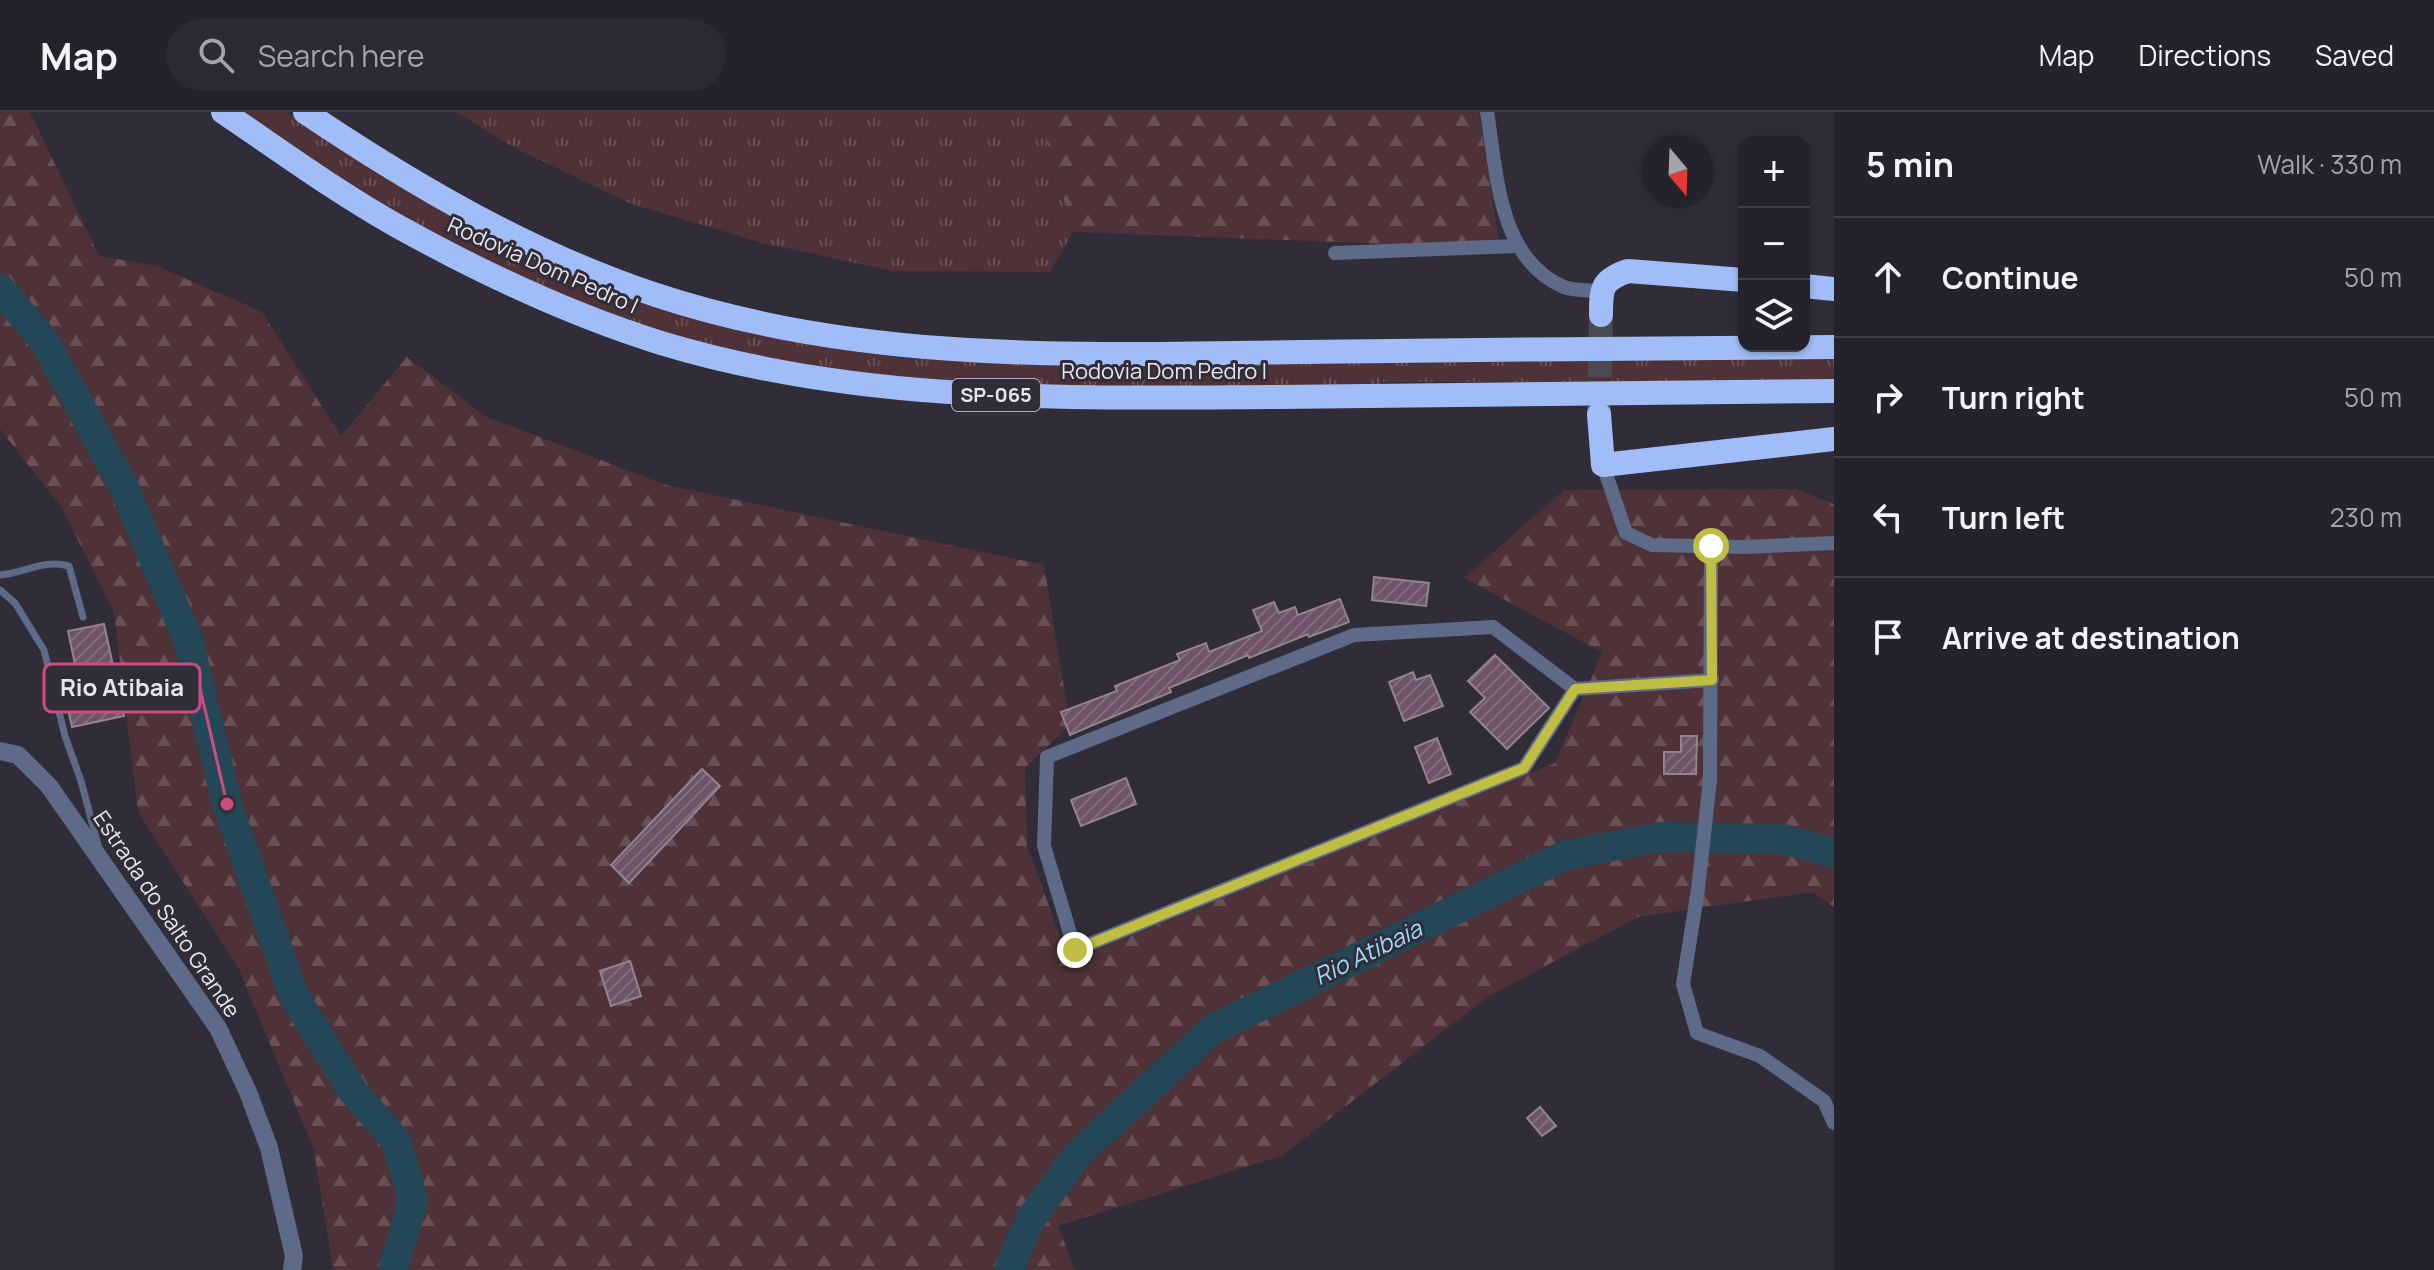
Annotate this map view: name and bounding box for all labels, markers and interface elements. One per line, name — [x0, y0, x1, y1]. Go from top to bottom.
search box — [166, 19, 726, 91]
text: Map — [40, 29, 118, 81]
icon: search — [194, 33, 238, 77]
text: Search here — [258, 35, 425, 76]
text: Map — [2039, 36, 2094, 74]
text: Directions — [2138, 36, 2271, 74]
text: Saved — [2315, 36, 2394, 74]
north arrow — [1642, 136, 1714, 208]
map controls — [1738, 136, 1810, 352]
button: + — [1738, 136, 1810, 208]
text: 5 min — [1866, 141, 1954, 187]
text: Walk · 330 m — [2257, 146, 2402, 182]
button: − — [1738, 208, 1810, 280]
street label: Rodovia Dom Pedro I — [443, 209, 643, 321]
icon: ahead — [1866, 255, 1910, 299]
text: Continue — [1942, 257, 2078, 298]
text: 50 m — [2344, 259, 2402, 295]
button: layers — [1738, 280, 1810, 352]
street label: Rodovia Dom Pedro I — [1061, 356, 1267, 386]
icon: right — [1866, 375, 1910, 419]
text: Turn right — [1942, 377, 2085, 418]
road number: SP-065 — [952, 379, 1040, 411]
text: 50 m — [2344, 379, 2402, 415]
icon: left — [1866, 495, 1910, 539]
text: Turn left — [1942, 497, 2065, 538]
text: 230 m — [2330, 499, 2402, 535]
route start — [1693, 528, 1729, 564]
icon: arrive — [1866, 615, 1910, 659]
text: Arrive at destination — [1942, 617, 2240, 658]
callout: Rio Atibaia — [44, 664, 200, 712]
text: Rio Atibaia — [60, 670, 184, 703]
street label: Estrada do Salto Grande — [86, 805, 248, 1023]
water label: Rio Atibaia — [1308, 911, 1428, 992]
route end — [1057, 932, 1093, 968]

